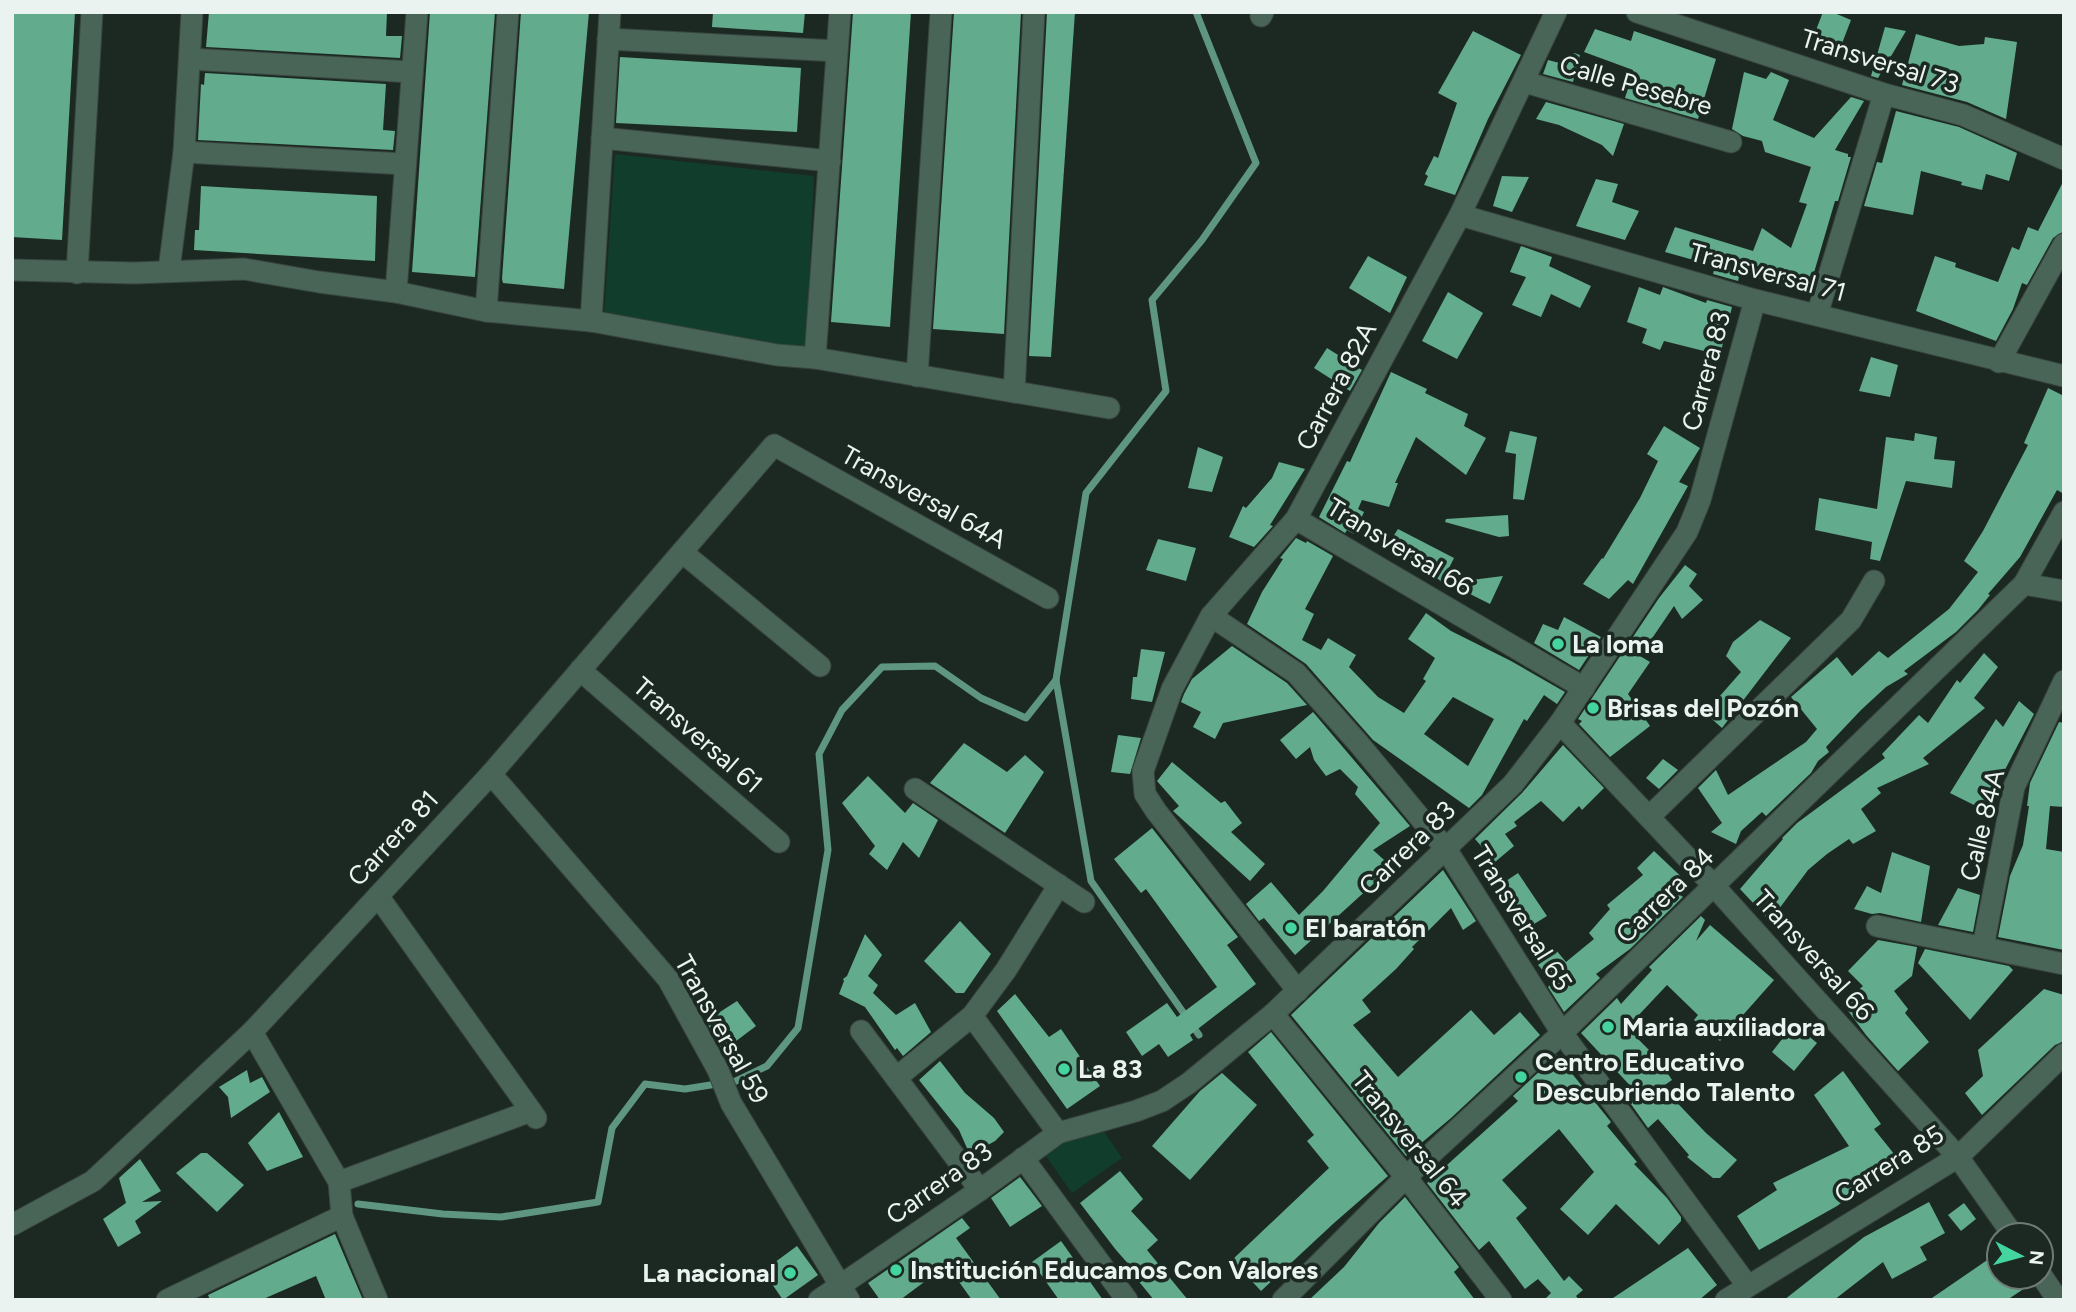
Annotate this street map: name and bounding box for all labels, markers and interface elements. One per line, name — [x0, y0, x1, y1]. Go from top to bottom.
street label: Transversal 73 — [1797, 22, 1963, 100]
street label: Calle Pesebre — [1556, 48, 1716, 122]
street label: Transversal 71 — [1686, 236, 1850, 308]
street label: Carrera 83 — [1675, 308, 1737, 434]
street label: Carrera 82A — [1289, 316, 1383, 455]
street label: Transversal 64A — [836, 438, 1013, 556]
street label: Transversal 66 — [1321, 491, 1479, 603]
place label: La loma — [1572, 628, 1664, 660]
marker: La loma — [1550, 636, 1566, 652]
street label: Transversal 61 — [627, 670, 769, 800]
place label: Brisas del Pozón — [1607, 692, 1799, 724]
marker: Brisas del Pozón — [1585, 700, 1601, 716]
street label: Calle 84A — [1953, 766, 2011, 884]
street label: Carrera 81 — [341, 784, 445, 892]
street label: Carrera 83 — [1352, 794, 1462, 902]
street label: Transversal 65 — [1465, 839, 1579, 997]
street label: Carrera 84 — [1609, 840, 1721, 950]
street label: Transversal 66 — [1747, 883, 1881, 1027]
place label: El baratón — [1305, 912, 1426, 944]
marker: El baratón — [1283, 920, 1299, 936]
street label: Transversal 59 — [668, 949, 776, 1109]
place label: Maria auxiliadora — [1622, 1011, 1826, 1043]
marker: Maria auxiliadora — [1600, 1019, 1616, 1035]
place label: Centro Educativo Descubriendo Talento — [1535, 1046, 1795, 1108]
place label: La 83 — [1078, 1053, 1142, 1085]
marker: La 83 — [1056, 1061, 1072, 1077]
street label: Transversal 64 — [1345, 1064, 1475, 1214]
marker: Centro Educativo Descubriendo Talento — [1513, 1069, 1529, 1085]
street label: Carrera 85 — [1828, 1118, 1950, 1210]
street label: Carrera 83 — [880, 1135, 998, 1231]
north arrow — [1985, 1221, 2055, 1291]
text: N — [2024, 1249, 2049, 1266]
place label: Institución Educamos Con Valores — [910, 1254, 1318, 1286]
place label: La nacional — [642, 1257, 776, 1289]
marker: Institución Educamos Con Valores — [888, 1262, 904, 1278]
marker: La nacional — [782, 1265, 798, 1281]

